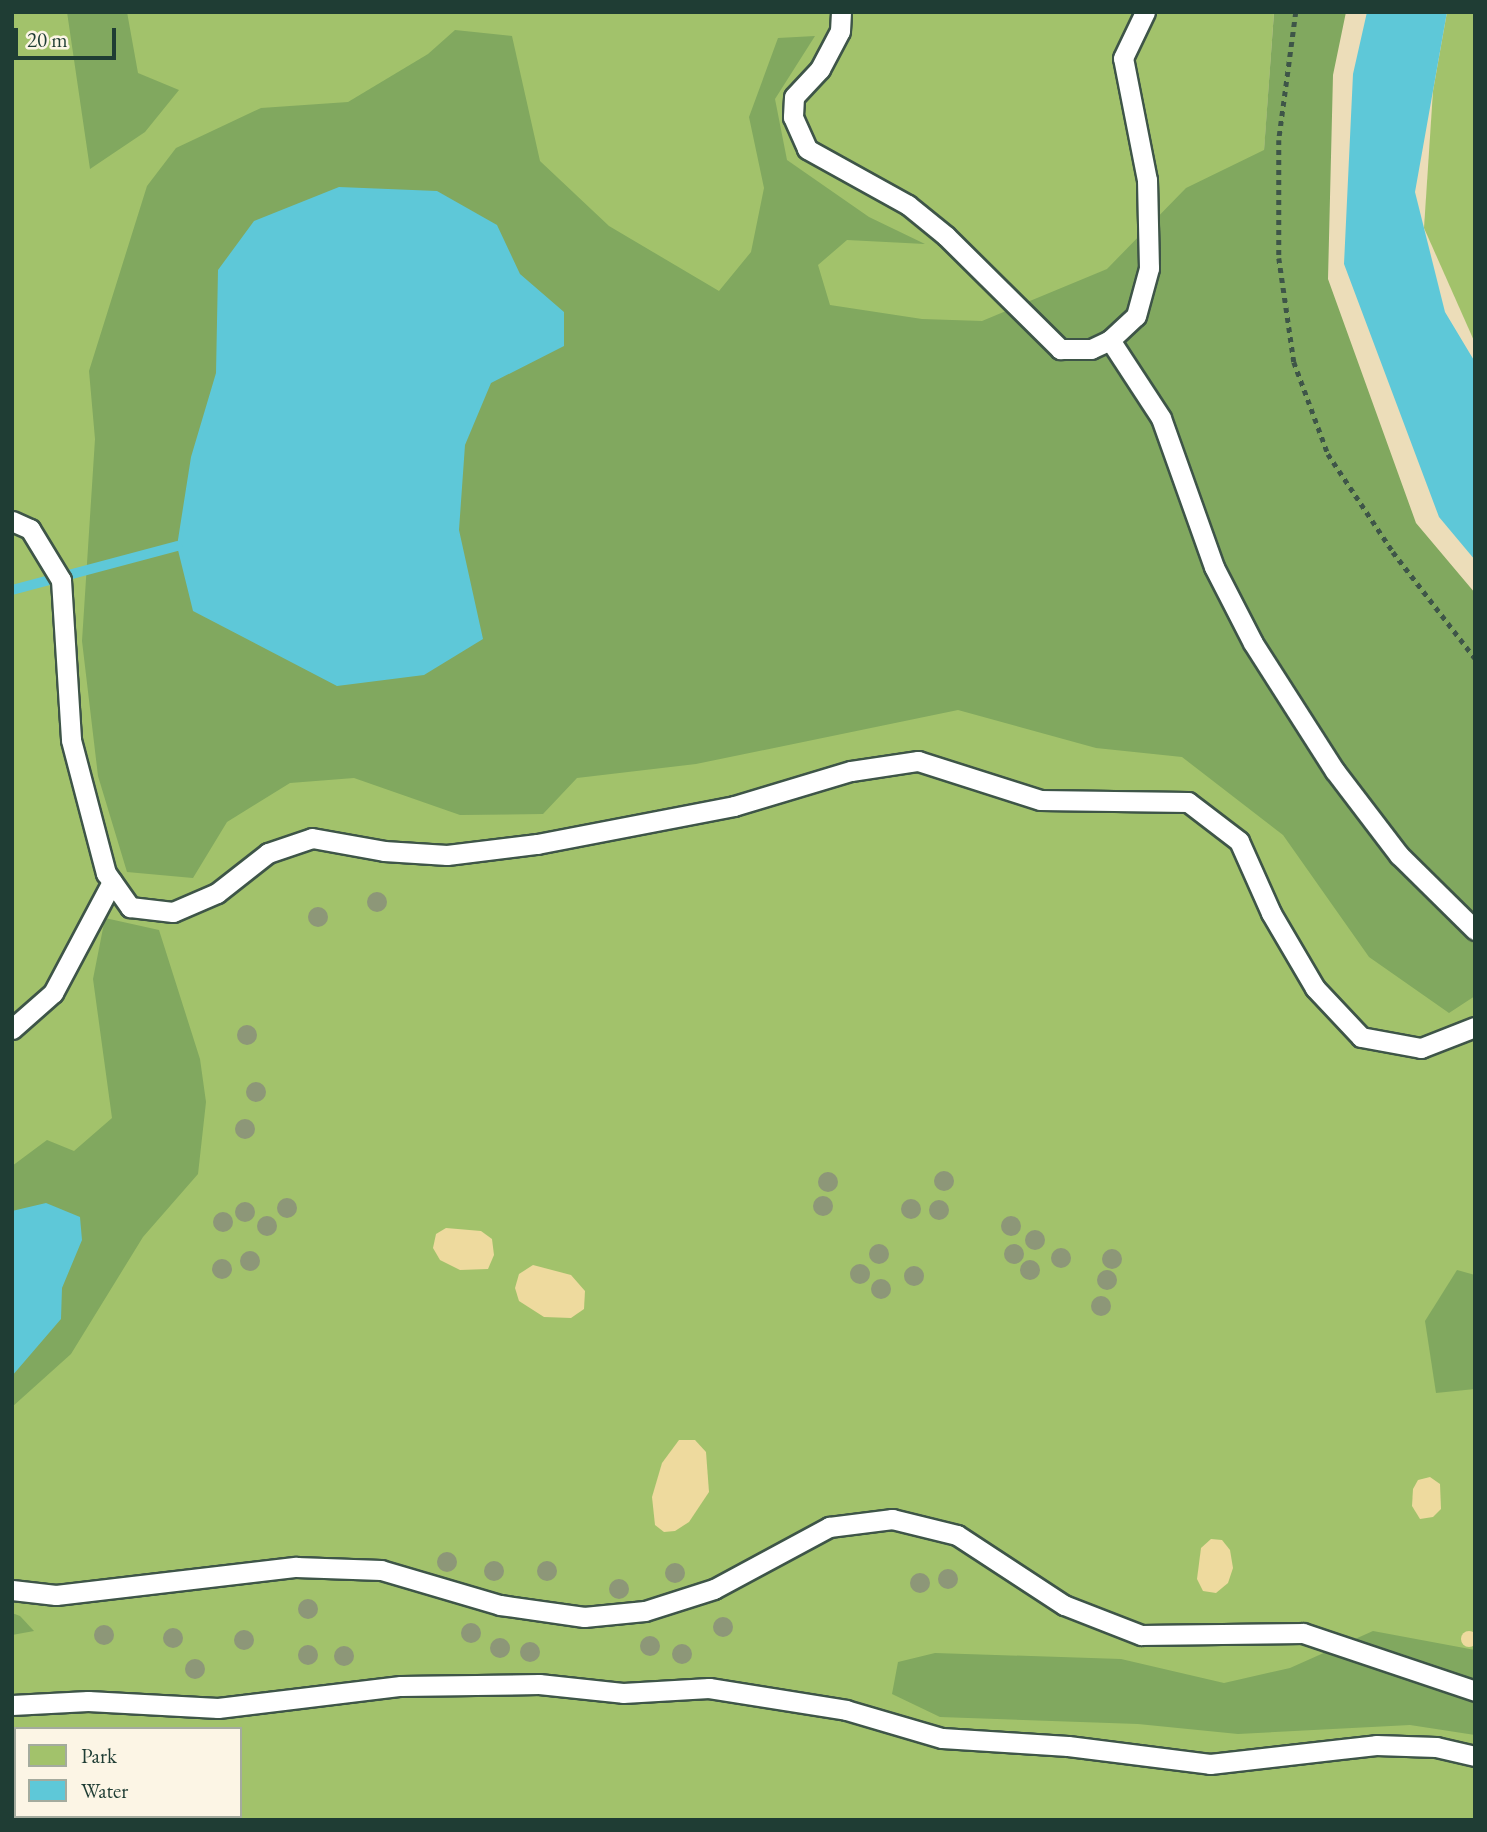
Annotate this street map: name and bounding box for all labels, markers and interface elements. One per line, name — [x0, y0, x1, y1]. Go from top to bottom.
scale bar — [18, 14, 119, 58]
text: 20 m — [27, 26, 68, 53]
legend — [14, 1727, 242, 1818]
text: Park — [81, 1742, 117, 1769]
text: Water — [81, 1777, 128, 1804]

